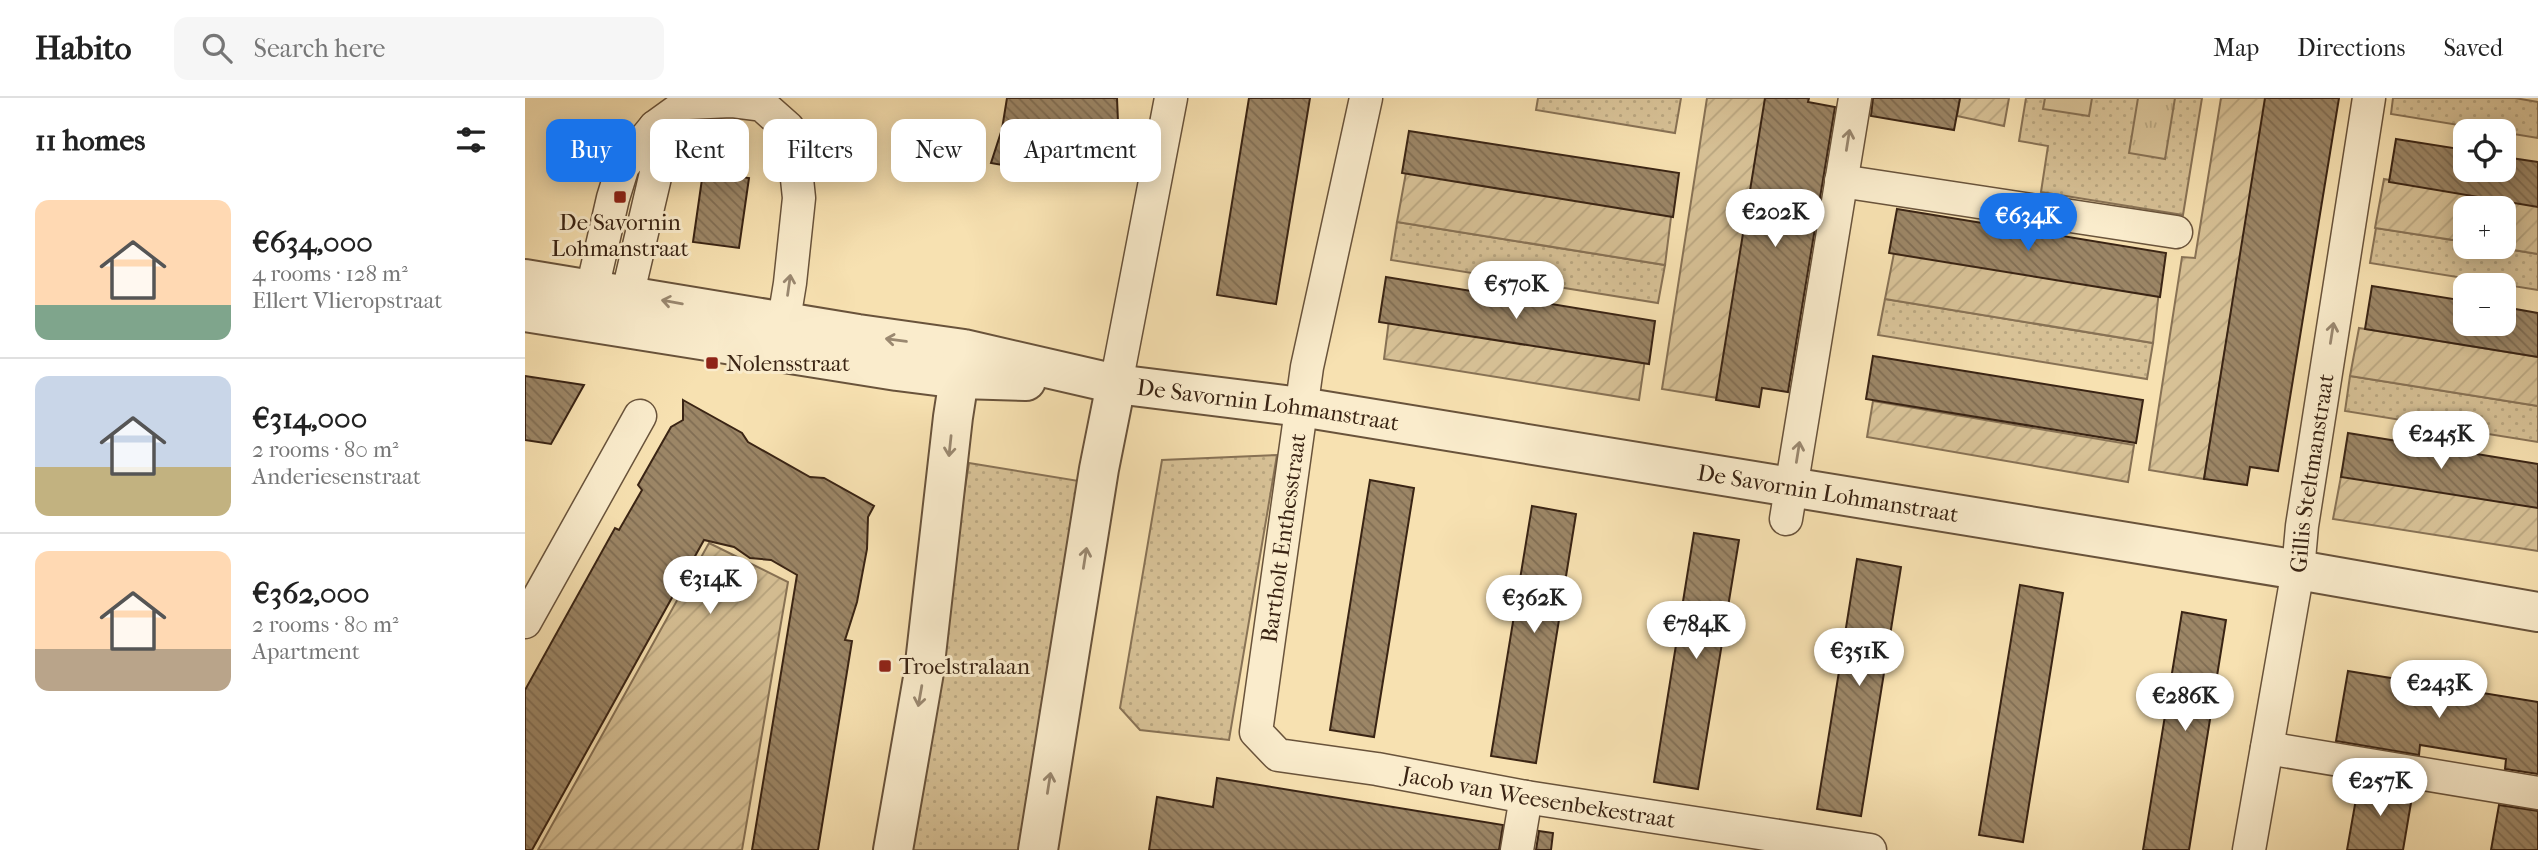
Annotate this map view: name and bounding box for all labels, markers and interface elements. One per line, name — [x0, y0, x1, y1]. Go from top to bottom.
search box — [174, 17, 664, 80]
text: Habito — [35, 29, 132, 68]
icon: search — [198, 29, 236, 67]
text: Search here — [254, 33, 385, 64]
text: Map — [2213, 34, 2259, 62]
text: Directions — [2297, 34, 2405, 62]
text: Saved — [2443, 34, 2503, 62]
chip: Buy — [546, 119, 636, 182]
chip: Rent — [650, 119, 749, 182]
chip: Filters — [763, 119, 877, 182]
chip: New — [891, 119, 986, 182]
chip: Apartment — [1000, 119, 1161, 182]
map controls — [2453, 119, 2516, 336]
button: locate — [2453, 119, 2516, 182]
icon: filters — [452, 121, 490, 159]
text: 11 homes — [35, 123, 145, 158]
one-way arrow — [1842, 129, 1855, 152]
marker: De Savornin Lohmanstraat — [612, 189, 628, 205]
pin: €202K — [1726, 190, 1824, 249]
pin: €634K — [1979, 194, 2077, 253]
button: + — [2453, 196, 2516, 259]
text: €202K — [1742, 198, 1808, 225]
text: €634K — [1995, 202, 2061, 229]
place label: De Savornin Lohmanstraat — [551, 209, 689, 262]
text: €634,000 — [252, 225, 373, 260]
icon: home — [91, 228, 175, 312]
text: 4 rooms · 128 m² — [252, 260, 408, 287]
pin: €570K — [1467, 262, 1565, 321]
text: €570K — [1484, 270, 1548, 297]
button: − — [2453, 273, 2516, 336]
one-way arrow — [783, 274, 796, 297]
text: Ellert Vlieropstraat — [252, 287, 443, 314]
one-way arrow — [661, 295, 684, 309]
one-way arrow — [2326, 322, 2339, 345]
one-way arrow — [885, 333, 908, 346]
place label: Nolensstraat — [726, 350, 850, 377]
marker: Nolensstraat — [704, 355, 720, 371]
street label: Gillis Steltmanstraat — [2285, 372, 2340, 574]
street label: De Savornin Lohmanstraat — [1135, 374, 1401, 437]
text: €314,000 — [252, 401, 367, 436]
icon: home — [91, 404, 175, 488]
pin: €245K — [2392, 412, 2490, 471]
text: €245K — [2408, 420, 2474, 447]
street label: Bartholt Enthesstraat — [1255, 432, 1312, 645]
one-way arrow — [944, 434, 957, 457]
text: 2 rooms · 80 m² — [252, 436, 399, 463]
one-way arrow — [1792, 441, 1805, 464]
street label: De Savornin Lohmanstraat — [1695, 459, 1961, 528]
text: Anderiesenstraat — [252, 463, 421, 490]
one-way arrow — [1079, 547, 1092, 570]
pin: €314K — [661, 556, 759, 616]
text: €314K — [679, 565, 741, 592]
pin: €362K — [1485, 575, 1583, 635]
text: €362,000 — [252, 576, 370, 611]
icon: home — [91, 579, 175, 663]
text: €362K — [1502, 584, 1566, 611]
pin: €784K — [1647, 602, 1745, 661]
text: €784K — [1663, 610, 1729, 637]
text: 2 rooms · 80 m² — [252, 611, 399, 638]
pin: €351K — [1810, 628, 1908, 688]
text: €351K — [1830, 637, 1888, 664]
text: Apartment — [252, 638, 360, 665]
place label: Troelstralaan — [899, 653, 1031, 680]
marker: Troelstralaan — [877, 658, 893, 674]
pin: €243K — [2390, 660, 2488, 720]
text: €243K — [2406, 669, 2472, 696]
pin: €286K — [2136, 674, 2234, 733]
text: €286K — [2152, 682, 2218, 709]
one-way arrow — [912, 684, 926, 707]
pin: €257K — [2331, 758, 2429, 818]
street label: Jacob van Weesenbekestraat — [1398, 761, 1677, 834]
text: €257K — [2348, 767, 2412, 794]
one-way arrow — [1043, 772, 1056, 795]

